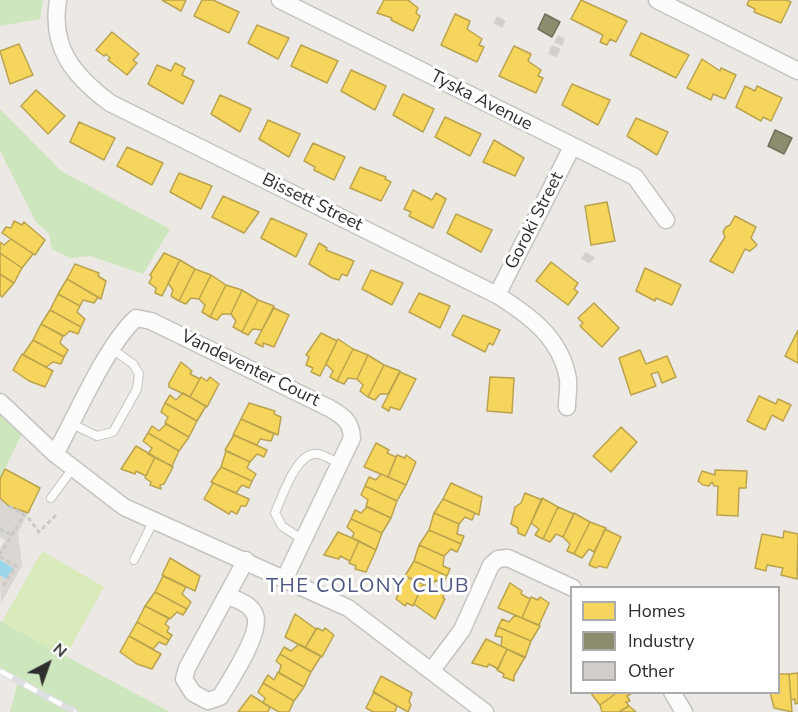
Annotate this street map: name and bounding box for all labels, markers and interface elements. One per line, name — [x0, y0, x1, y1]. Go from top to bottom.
street label: Tyska Avenue — [426, 66, 536, 136]
street label: Bissett Street — [258, 169, 366, 237]
street label: Goroki Street — [501, 169, 569, 273]
street label: Vandeventer Court — [177, 326, 323, 412]
district label: THE COLONY CLUB — [266, 575, 470, 599]
legend — [570, 586, 780, 694]
text: Homes — [628, 599, 685, 623]
text: Industry — [628, 629, 695, 653]
north arrow — [18, 634, 78, 694]
text: N — [48, 638, 72, 663]
text: Other — [628, 659, 674, 683]

